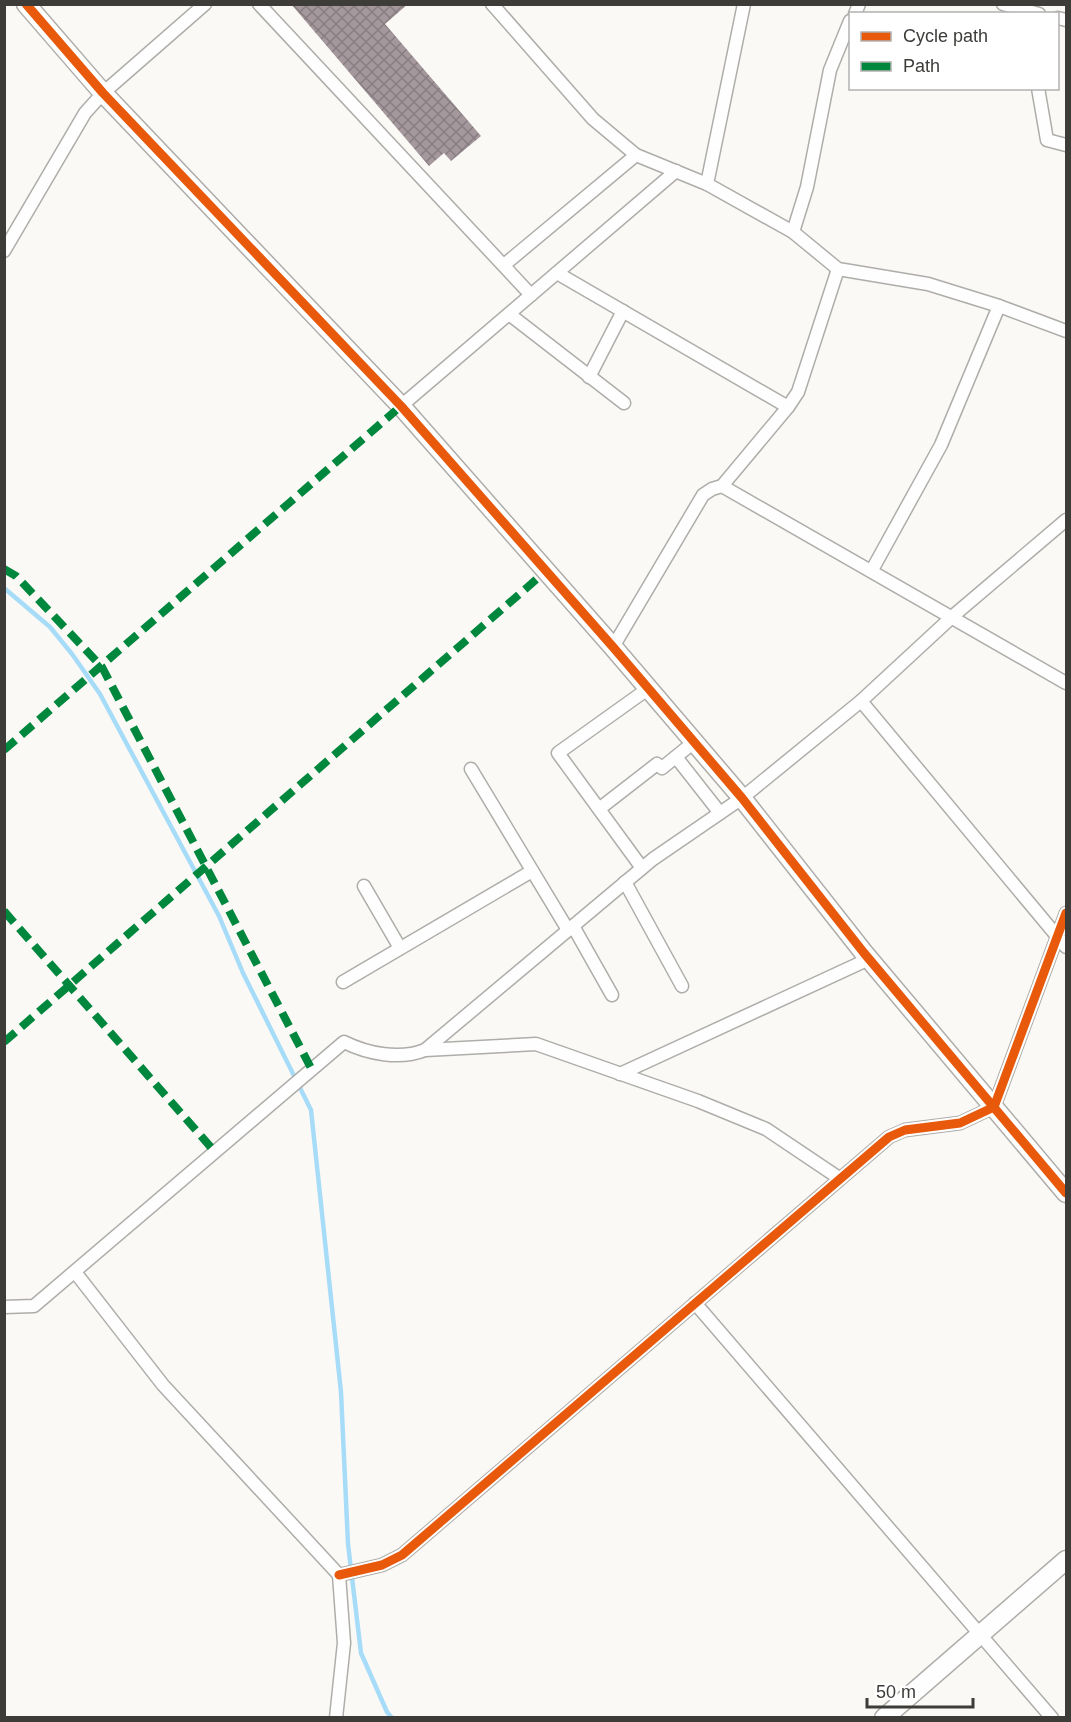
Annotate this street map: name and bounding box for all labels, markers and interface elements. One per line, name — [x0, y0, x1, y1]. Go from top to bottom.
legend — [849, 12, 1059, 90]
text: Cycle path — [903, 26, 988, 46]
text: Path — [903, 56, 940, 76]
scale bar — [867, 1671, 974, 1709]
text: 50 m — [876, 1682, 916, 1702]

